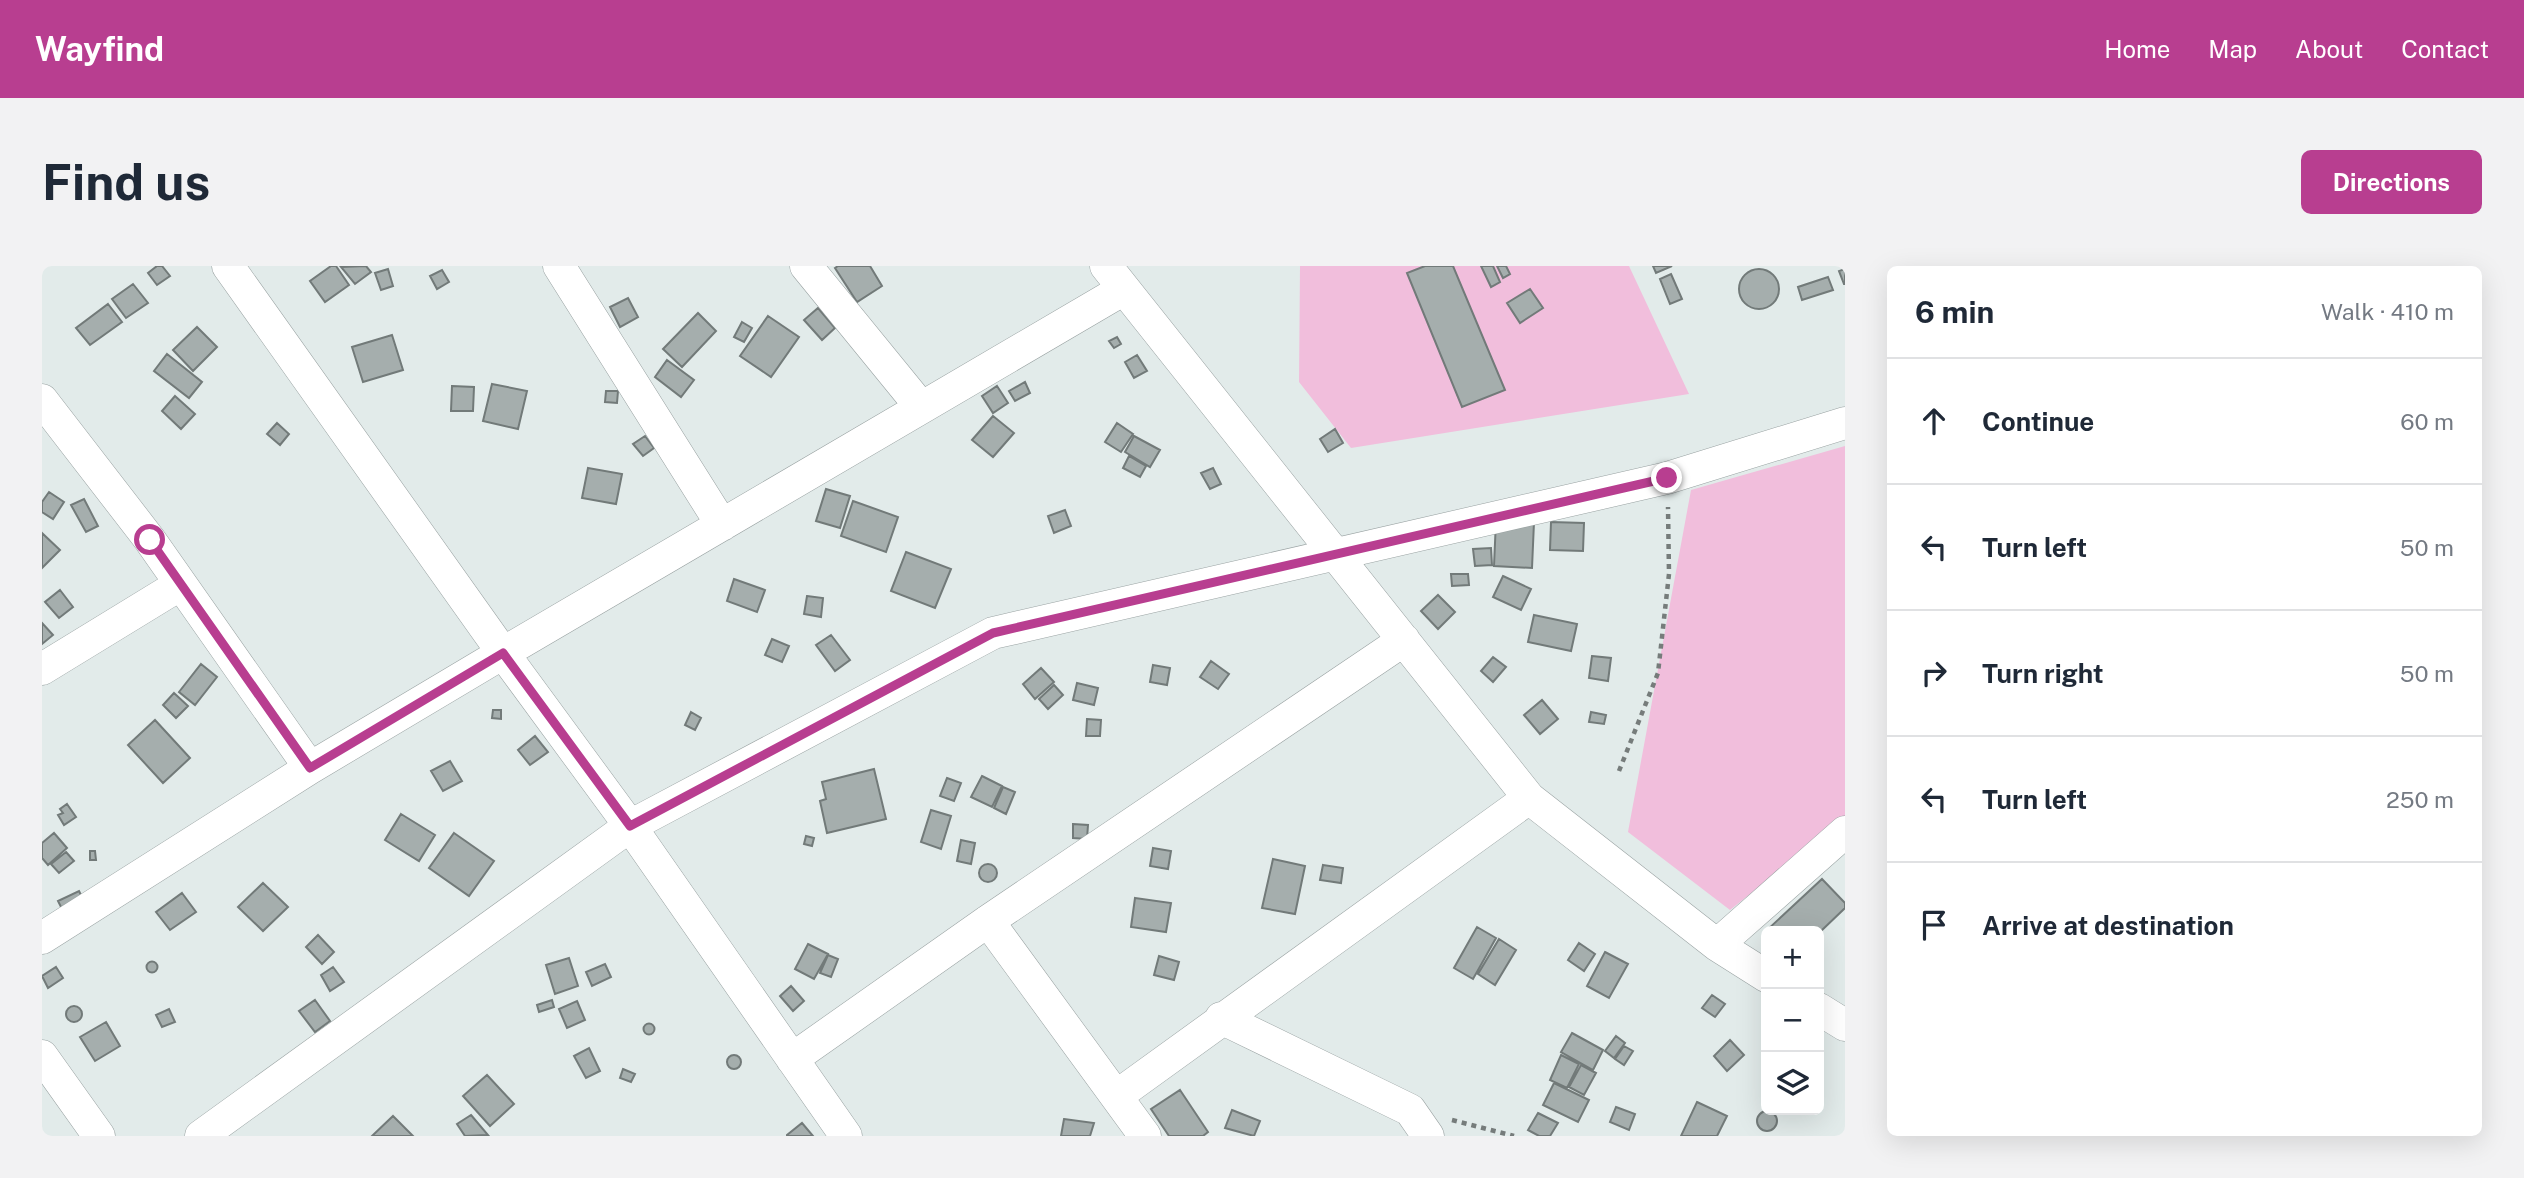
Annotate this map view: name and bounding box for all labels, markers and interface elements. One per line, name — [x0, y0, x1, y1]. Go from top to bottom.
text: Wayfind — [35, 30, 164, 68]
text: Home — [2104, 35, 2170, 63]
text: Map — [2208, 35, 2257, 63]
text: About — [2295, 35, 2363, 63]
text: Contact — [2401, 35, 2489, 63]
button: Directions — [2301, 150, 2482, 214]
text: Find us — [42, 153, 210, 211]
text: 6 min — [1915, 294, 1994, 330]
text: Walk · 410 m — [2321, 298, 2454, 325]
icon: ahead — [1915, 402, 1953, 440]
text: Continue — [1982, 406, 2094, 437]
text: 60 m — [2400, 408, 2454, 435]
route end — [1651, 462, 1682, 493]
route start — [134, 524, 165, 555]
icon: left — [1915, 528, 1953, 566]
text: Turn left — [1982, 532, 2087, 563]
text: 50 m — [2400, 534, 2454, 561]
icon: right — [1915, 654, 1953, 692]
text: Turn right — [1982, 658, 2104, 689]
text: 50 m — [2400, 660, 2454, 687]
icon: left — [1915, 780, 1953, 818]
text: Turn left — [1982, 784, 2087, 815]
text: 250 m — [2386, 786, 2454, 813]
icon: arrive — [1915, 906, 1953, 944]
text: Arrive at destination — [1982, 910, 2234, 941]
map controls — [1761, 926, 1824, 1115]
button: + — [1761, 926, 1824, 989]
button: − — [1761, 989, 1824, 1052]
button: layers — [1761, 1052, 1824, 1115]

